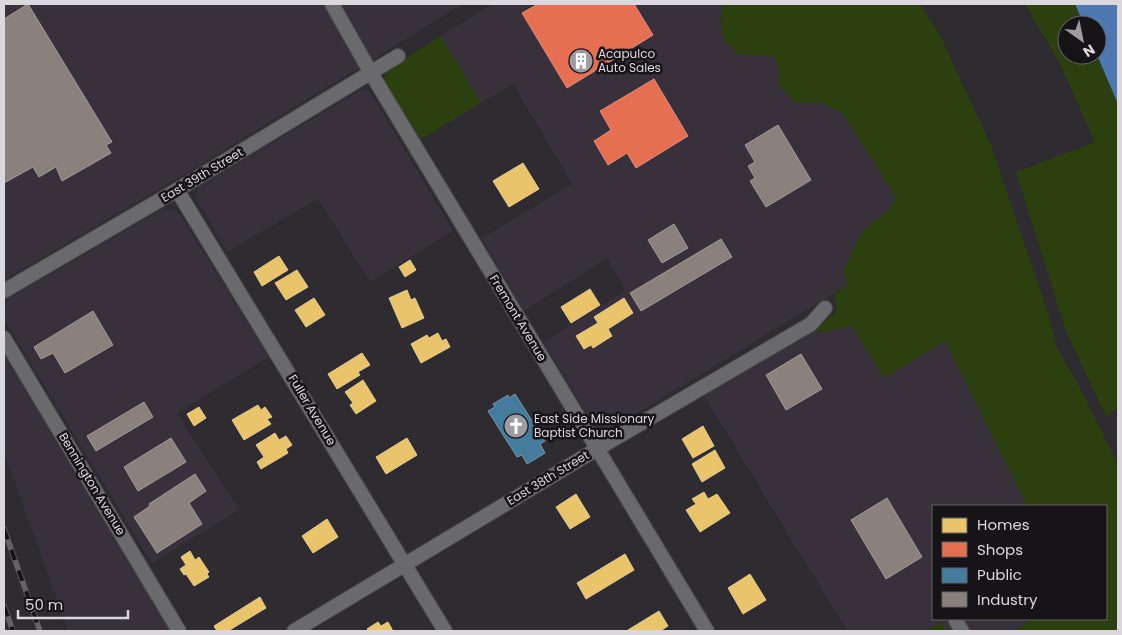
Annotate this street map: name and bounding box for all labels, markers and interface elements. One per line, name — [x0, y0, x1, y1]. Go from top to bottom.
north arrow — [1057, 15, 1107, 65]
text: N — [1079, 40, 1099, 62]
place label: Acapulco Auto Sales — [598, 45, 661, 76]
building icon: Acapulco Auto Sales — [568, 48, 594, 74]
street label: East 39th Street — [157, 143, 246, 206]
street label: Fremont Avenue — [486, 271, 551, 364]
street label: Fuller Avenue — [285, 371, 340, 448]
place label: East Side Missionary Baptist Church — [534, 410, 655, 441]
church icon: East Side Missionary Baptist Church — [503, 413, 529, 439]
street label: Bennington Avenue — [55, 429, 130, 538]
street label: East 38th Street — [503, 446, 592, 509]
legend — [932, 505, 1107, 620]
text: Homes — [977, 514, 1030, 535]
text: Shops — [977, 539, 1023, 560]
text: Public — [977, 564, 1022, 585]
scale bar — [18, 588, 128, 620]
text: Industry — [977, 589, 1038, 610]
text: 50 m — [25, 594, 63, 615]

